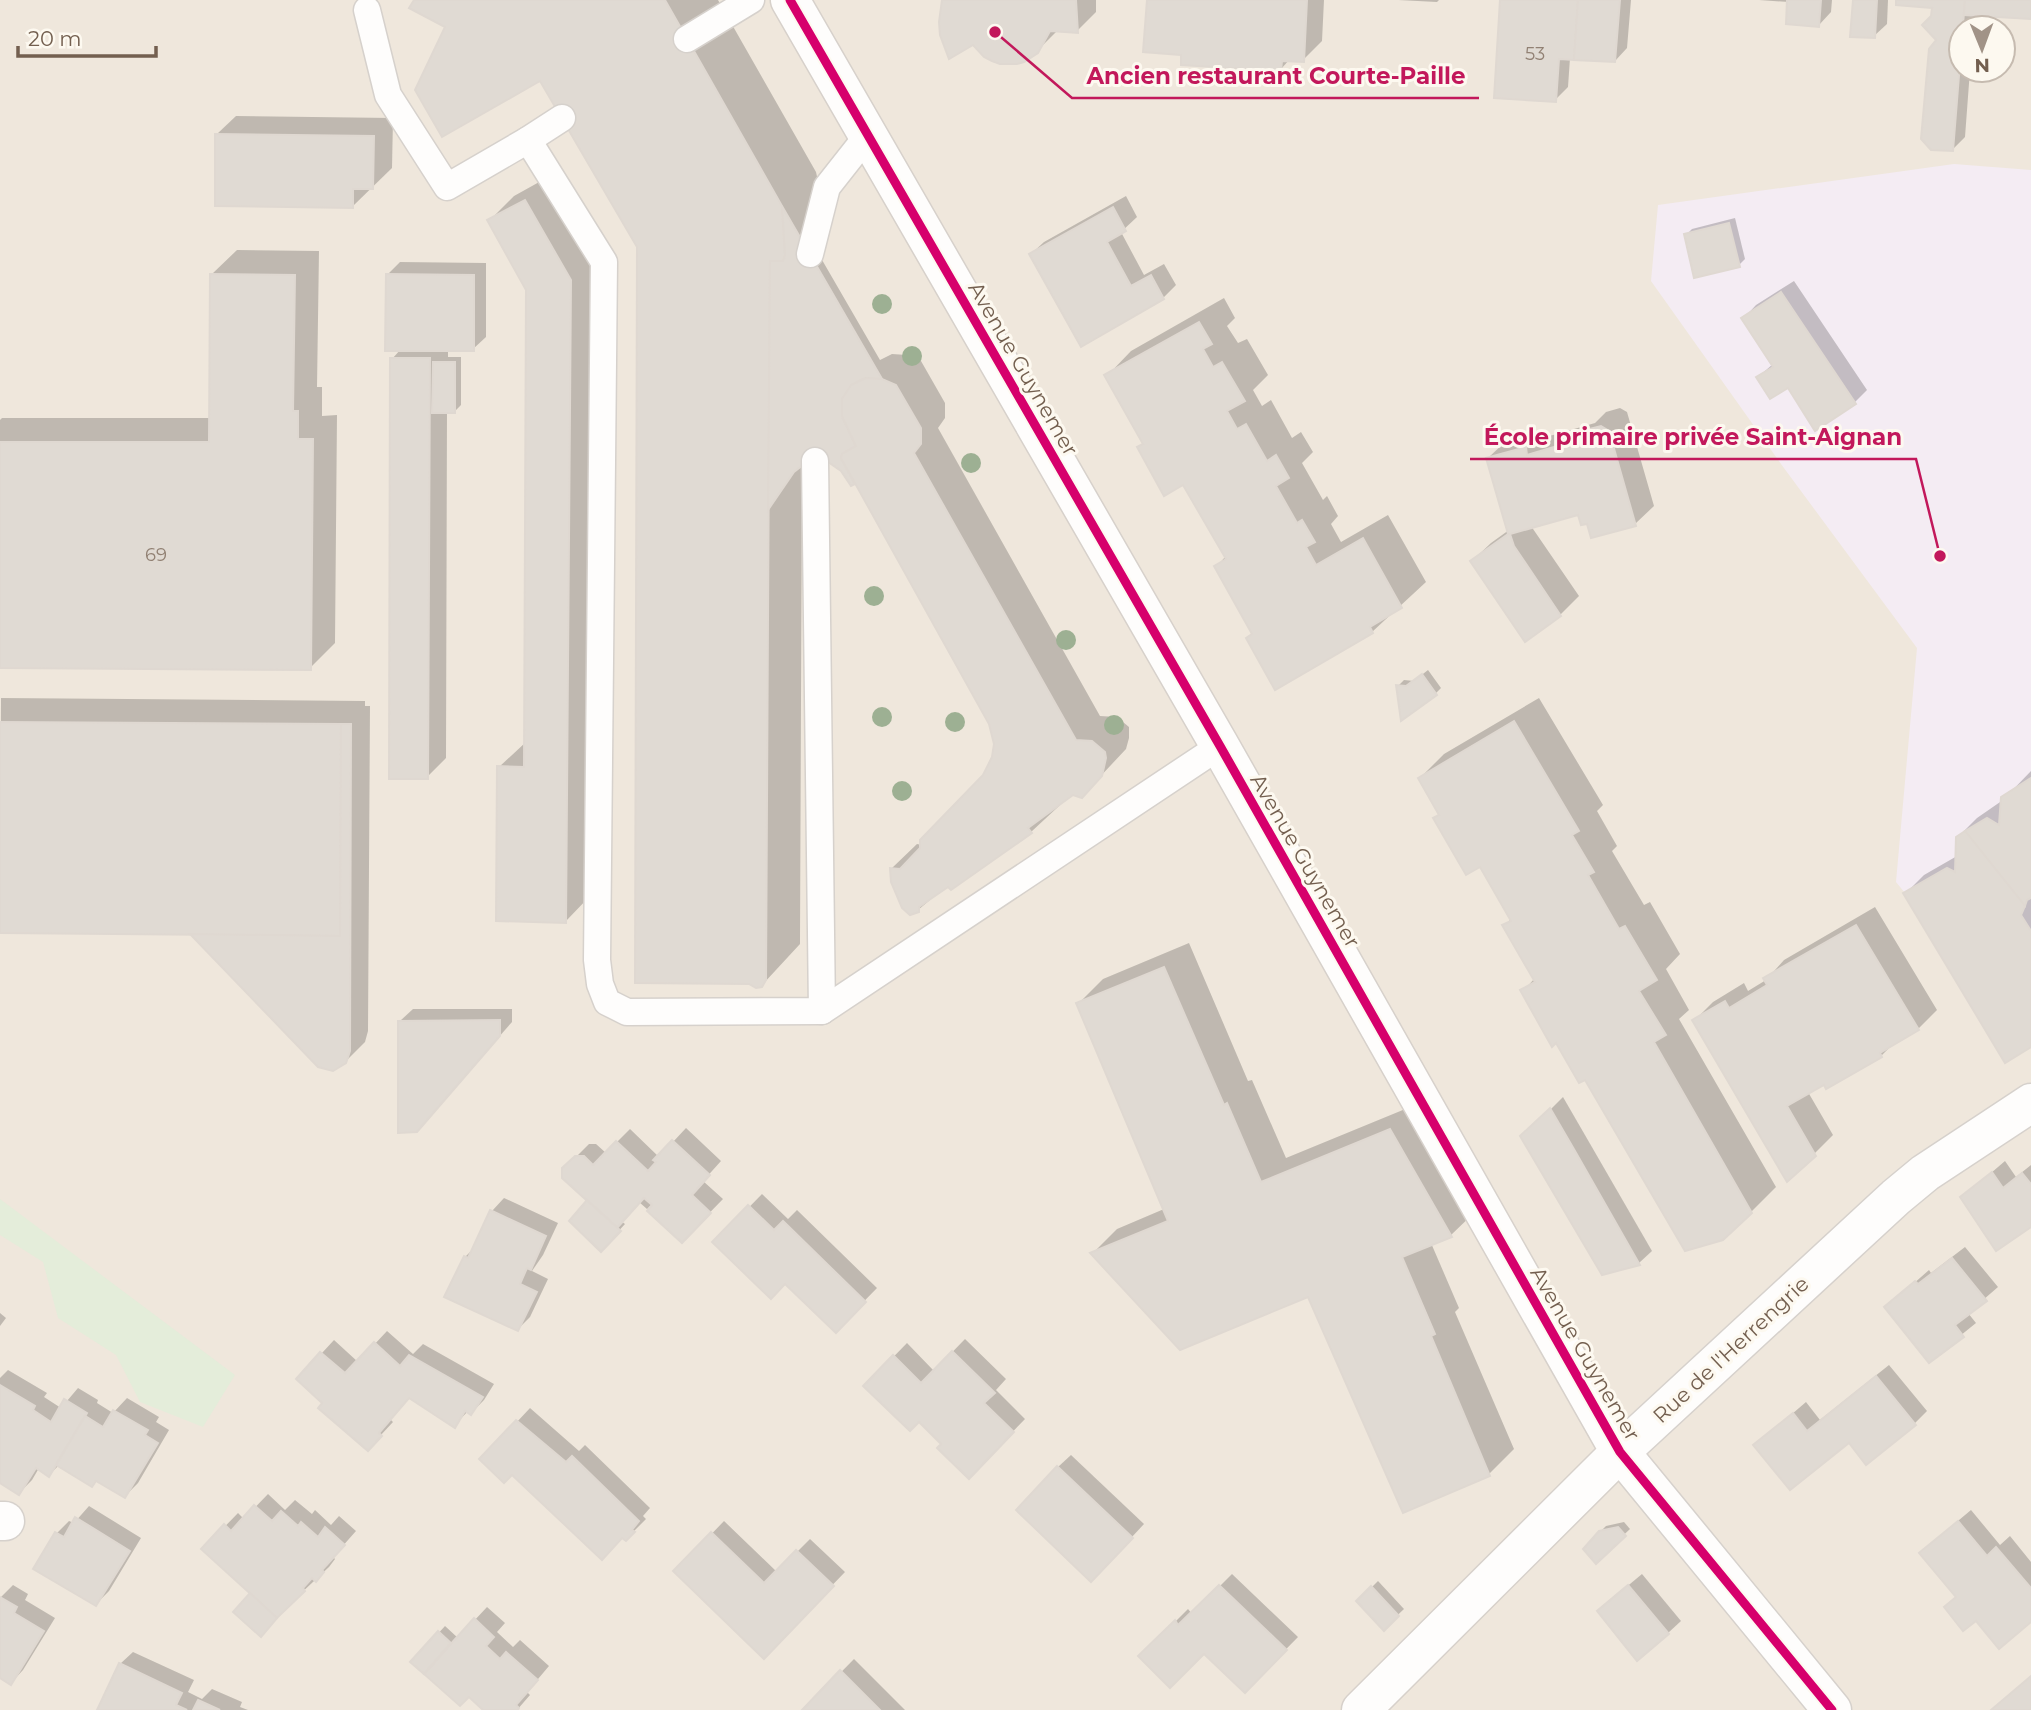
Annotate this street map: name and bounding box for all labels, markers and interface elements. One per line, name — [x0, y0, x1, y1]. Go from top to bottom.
scale bar — [18, 14, 156, 58]
north arrow — [1947, 14, 2017, 84]
text: 20 m — [28, 26, 82, 51]
house number: 53 — [1525, 43, 1545, 65]
callout: Ancien restaurant Courte-Paille — [1072, 54, 1479, 98]
text: N — [1974, 54, 1990, 77]
text: Ancien restaurant Courte-Paille — [1085, 62, 1466, 90]
street label: Avenue Guynemer — [963, 277, 1083, 460]
callout: École primaire privée Saint-Aignan — [1470, 415, 1916, 459]
text: École primaire privée Saint-Aignan — [1484, 423, 1902, 451]
house number: 69 — [145, 544, 167, 566]
street label: Avenue Guynemer — [1245, 769, 1365, 952]
street label: Avenue Guynemer — [1525, 1262, 1645, 1445]
street label: Rue de l'Herrengrie — [1648, 1271, 1814, 1428]

